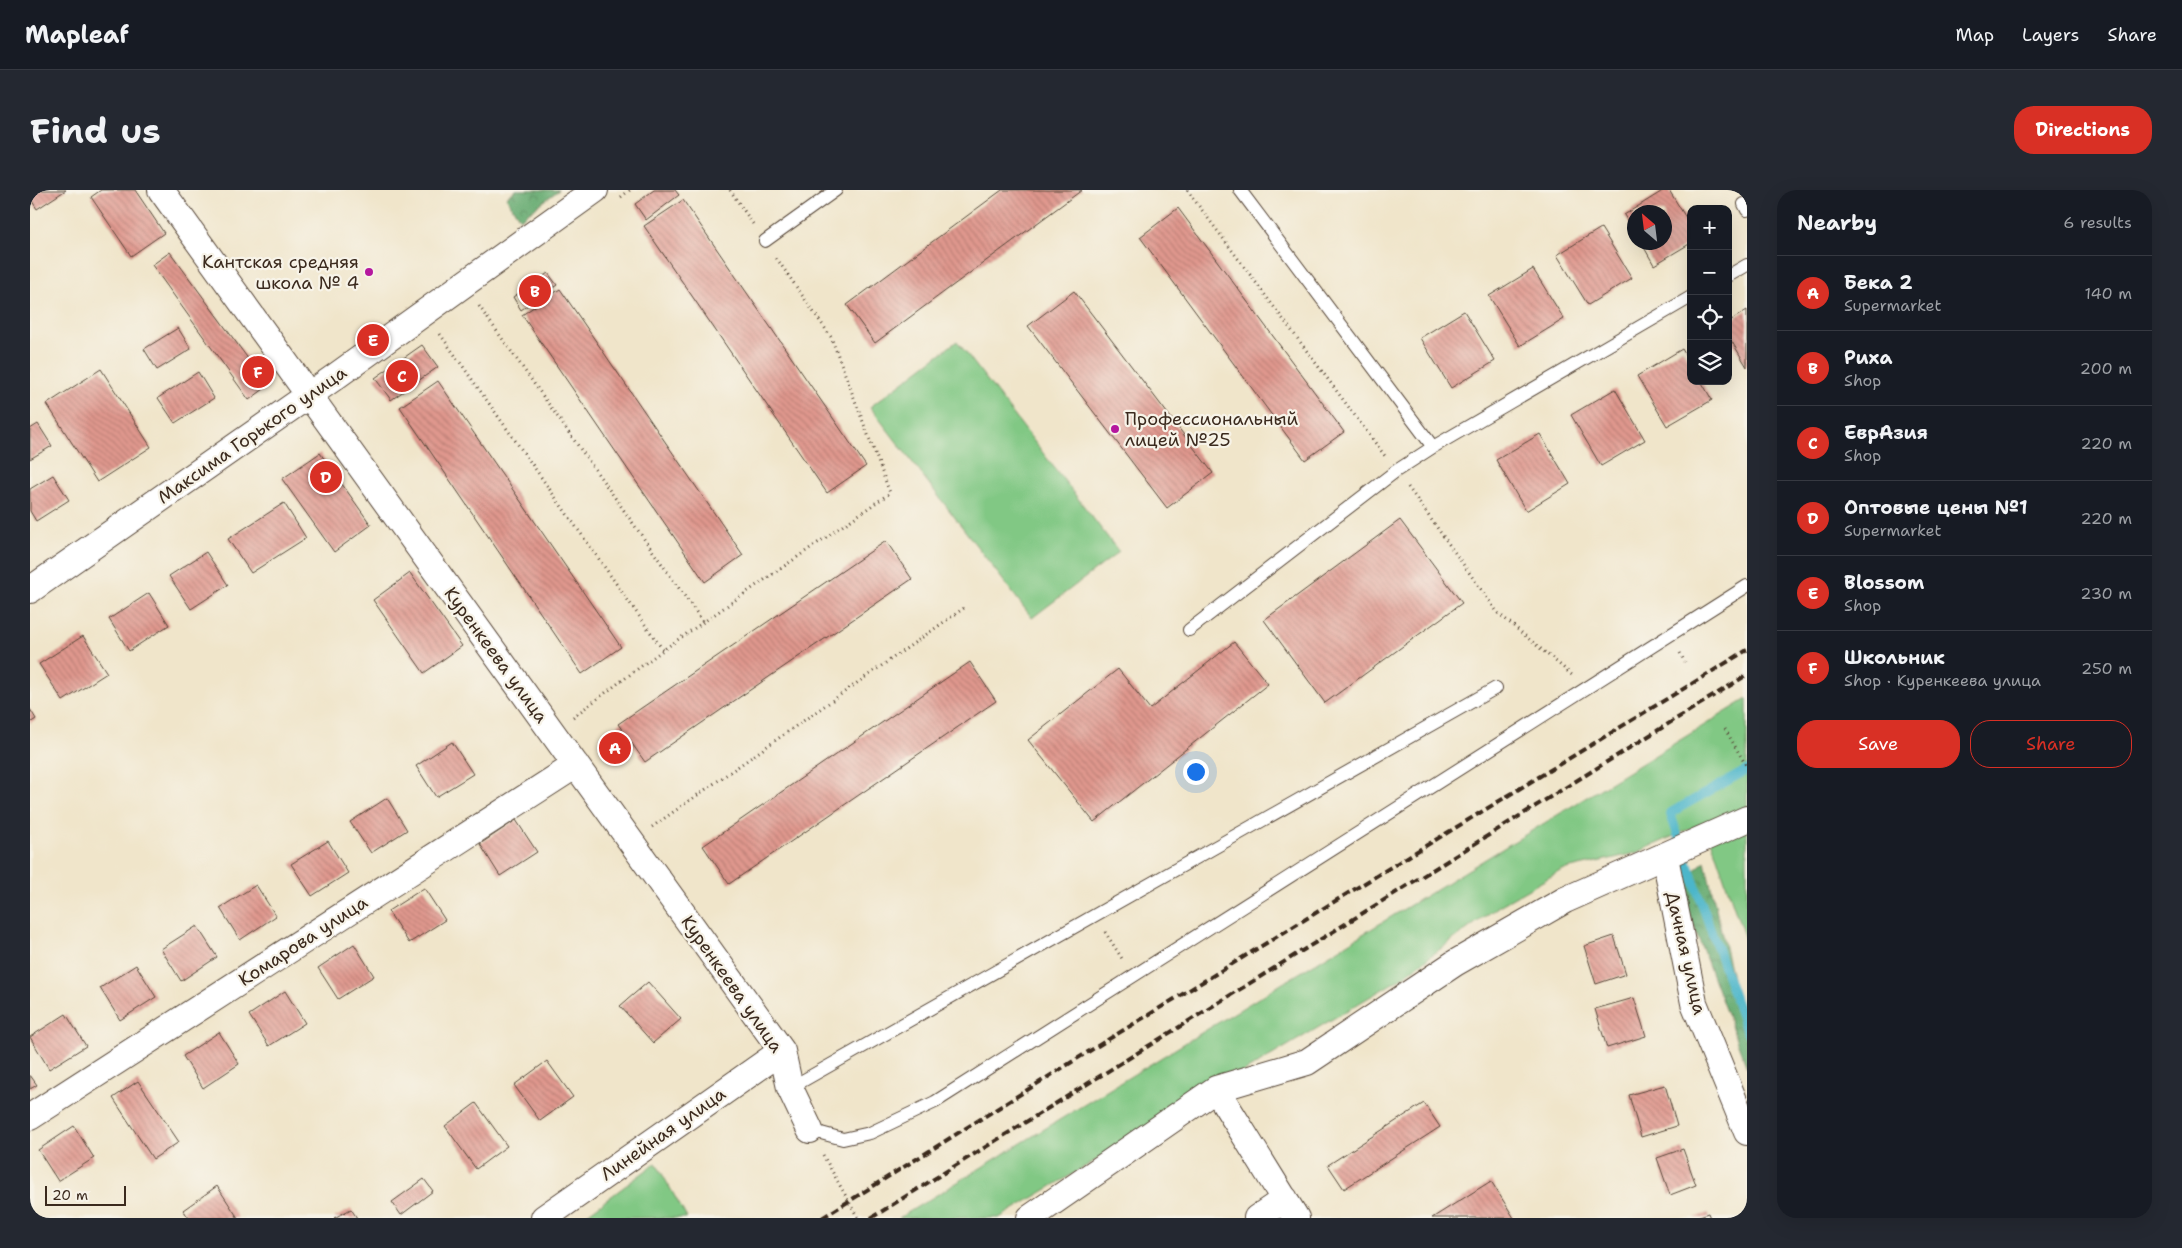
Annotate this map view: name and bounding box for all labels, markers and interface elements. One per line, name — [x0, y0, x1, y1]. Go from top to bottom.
text: Mapleaf — [25, 19, 129, 51]
text: Map — [1956, 23, 1994, 47]
text: Layers — [2022, 23, 2079, 47]
text: Share — [2107, 23, 2157, 47]
button: Directions — [2014, 106, 2152, 154]
text: Find us — [30, 107, 161, 154]
north arrow — [1627, 205, 1672, 250]
map controls — [1687, 205, 1732, 385]
button: + — [1687, 205, 1732, 250]
text: Nearby — [1797, 209, 1877, 237]
text: 6 results — [2063, 212, 2132, 233]
place label: Кантская средняя школа № 4 — [202, 250, 359, 295]
button: − — [1687, 250, 1732, 295]
marker: Кантская средняя школа № 4 — [363, 266, 375, 278]
text: Бека 2 — [1844, 270, 1913, 295]
pin: B — [519, 272, 551, 310]
text: A — [1807, 283, 1819, 304]
text: 140 m — [2085, 283, 2132, 304]
button: locate — [1687, 295, 1732, 340]
text: Supermarket — [1844, 295, 1941, 316]
pin: E — [357, 321, 389, 359]
button: layers — [1687, 340, 1732, 385]
text: Риха — [1844, 345, 1892, 370]
pin: F — [242, 353, 274, 391]
pin: C — [386, 357, 418, 395]
text: B — [1808, 358, 1818, 379]
text: 200 m — [2080, 358, 2132, 379]
street label: Максима Горького улица — [153, 360, 351, 510]
text: Shop — [1844, 370, 1881, 391]
place label: Профессиональный лицей №25 — [1125, 407, 1299, 452]
text: ЕврАзия — [1844, 420, 1928, 445]
marker: Профессиональный лицей №25 — [1109, 423, 1121, 435]
text: C — [1808, 433, 1818, 454]
text: 220 m — [2080, 433, 2132, 454]
text: Shop — [1844, 445, 1881, 466]
pin: D — [310, 458, 342, 496]
text: Оптовые цены №1 — [1844, 495, 2028, 520]
text: D — [1807, 508, 1819, 529]
text: 220 m — [2080, 508, 2132, 529]
text: Supermarket — [1844, 520, 1941, 541]
text: Blossom — [1844, 570, 1924, 595]
street label: Куренкеева улица — [439, 582, 553, 728]
text: E — [1808, 583, 1818, 604]
text: 230 m — [2080, 583, 2132, 604]
text: Shop — [1844, 595, 1881, 616]
text: Школьник — [1844, 645, 1945, 670]
text: F — [1808, 658, 1818, 679]
text: 250 m — [2081, 658, 2132, 679]
text: Shop · Куренкеева улица — [1844, 670, 2041, 691]
button: Save — [1797, 720, 1960, 768]
button: Share — [1970, 720, 2132, 768]
pin: A — [599, 729, 631, 767]
your location — [1183, 759, 1209, 785]
street label: Дачная улица — [1660, 889, 1712, 1017]
street label: Комарова улица — [234, 890, 372, 992]
street label: Куренкеева улица — [676, 911, 788, 1057]
street label: Линейная улица — [596, 1082, 730, 1186]
scale bar — [45, 1183, 126, 1206]
text: 20 m — [52, 1186, 88, 1204]

